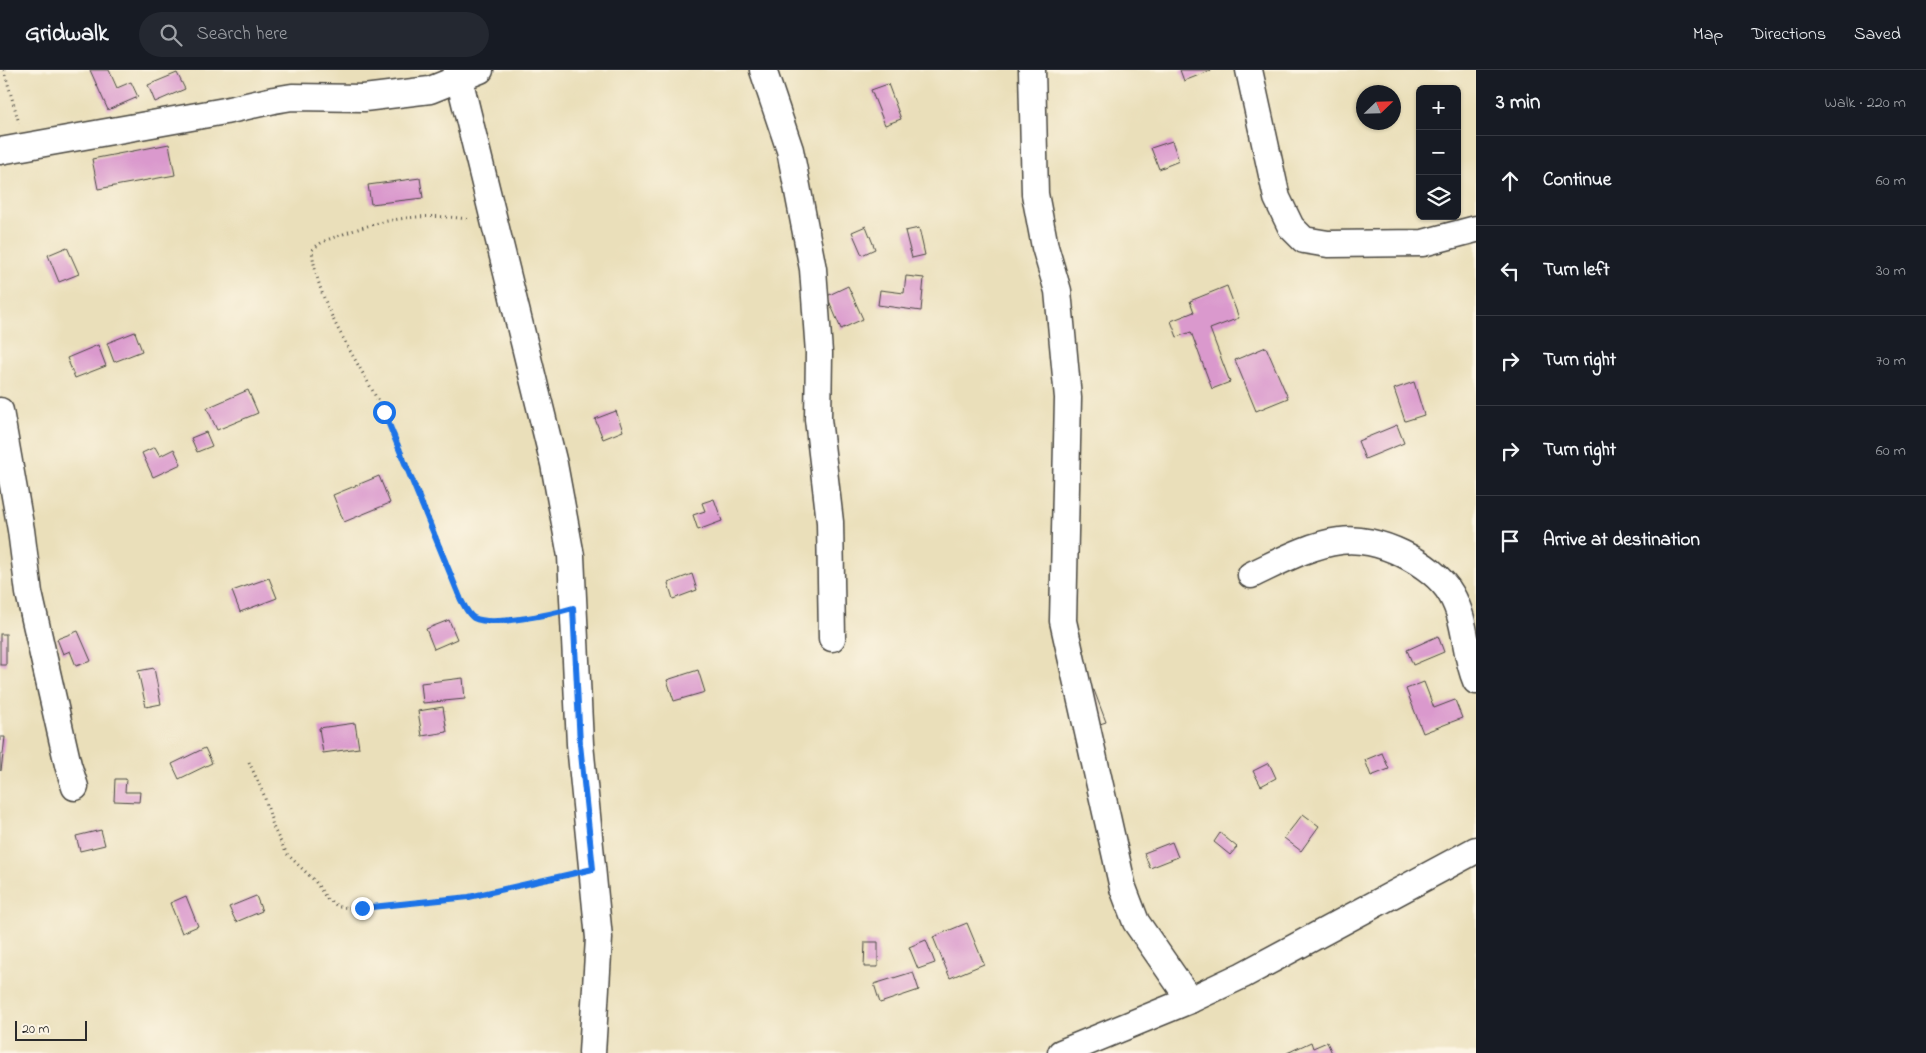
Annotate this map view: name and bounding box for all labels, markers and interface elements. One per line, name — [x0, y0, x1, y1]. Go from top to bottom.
search box — [139, 12, 489, 57]
text: Gridwalk — [25, 17, 109, 52]
icon: search — [157, 21, 185, 49]
text: Search here — [197, 21, 288, 48]
text: Map — [1693, 22, 1723, 48]
text: Directions — [1751, 22, 1826, 48]
text: Saved — [1854, 22, 1901, 48]
north arrow — [1356, 85, 1401, 130]
map controls — [1416, 85, 1461, 220]
button: + — [1416, 85, 1461, 130]
text: 3 min — [1496, 88, 1540, 118]
text: Walk · 220 m — [1825, 91, 1906, 115]
button: − — [1416, 130, 1461, 175]
icon: ahead — [1496, 167, 1524, 195]
text: Continue — [1543, 167, 1611, 194]
text: 60 m — [1876, 169, 1906, 193]
button: layers — [1416, 175, 1461, 220]
icon: left — [1496, 257, 1524, 285]
text: Turn left — [1543, 257, 1610, 284]
text: 30 m — [1876, 259, 1906, 283]
icon: right — [1496, 347, 1524, 375]
text: Turn right — [1543, 347, 1616, 374]
text: 70 m — [1876, 349, 1906, 373]
route start — [373, 401, 396, 424]
icon: right — [1496, 437, 1524, 465]
text: Turn right — [1543, 437, 1616, 464]
text: 60 m — [1876, 439, 1906, 463]
icon: arrive — [1496, 527, 1524, 555]
text: Arrive at destination — [1543, 527, 1700, 554]
route end — [351, 897, 374, 920]
scale bar — [15, 1018, 88, 1041]
text: 20 m — [22, 1019, 49, 1040]

